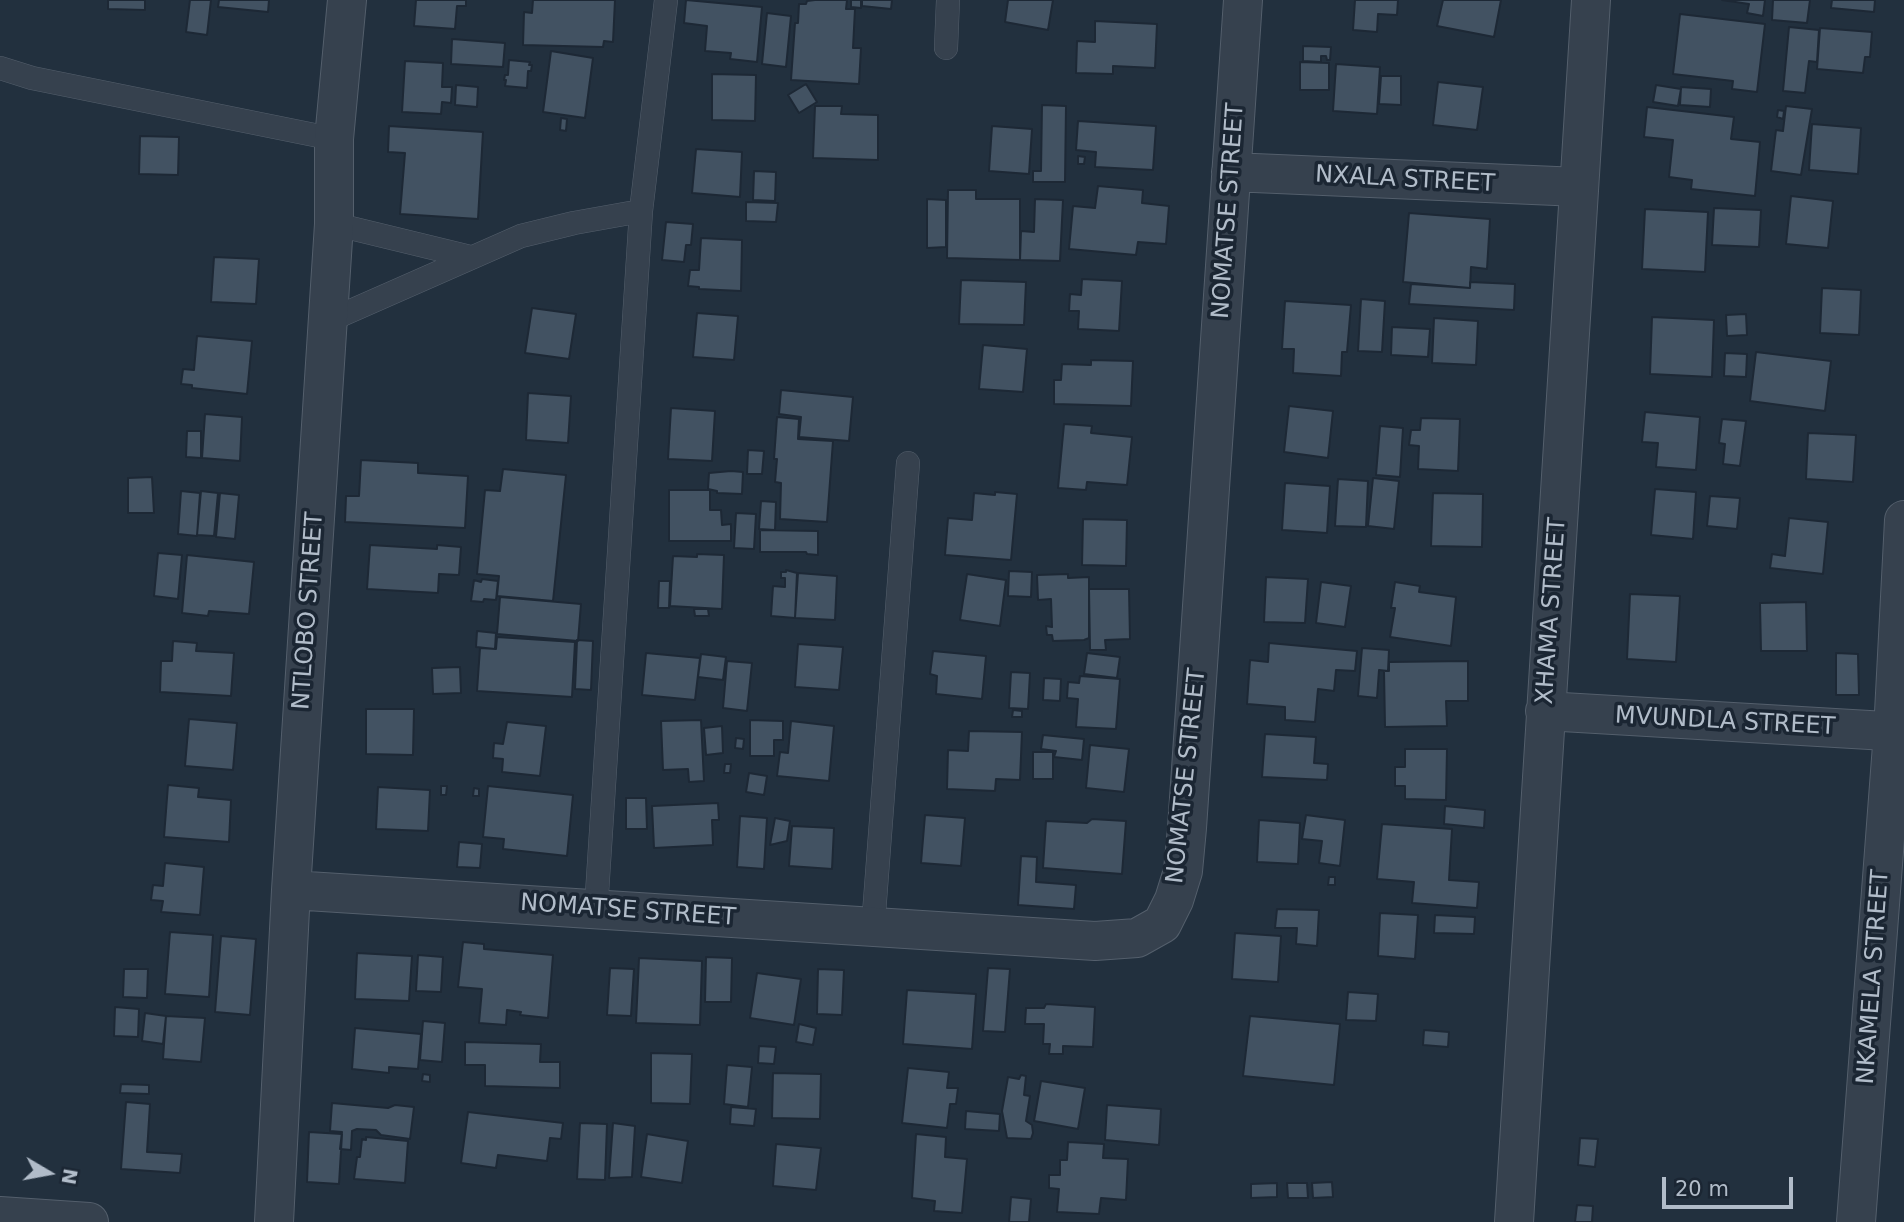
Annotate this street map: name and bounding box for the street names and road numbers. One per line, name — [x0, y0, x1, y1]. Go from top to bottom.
street label: NOMATSE STREET — [1207, 102, 1251, 320]
street label: NXALA STREET — [1314, 161, 1496, 199]
street label: NTLOBO STREET — [288, 511, 330, 711]
street label: XHAMA STREET — [1531, 517, 1573, 705]
street label: NOMATSE STREET — [1161, 667, 1213, 885]
street label: MVUNDLA STREET — [1614, 702, 1836, 742]
street label: NKAMELA STREET — [1852, 869, 1896, 1085]
street label: NOMATSE STREET — [519, 889, 737, 933]

